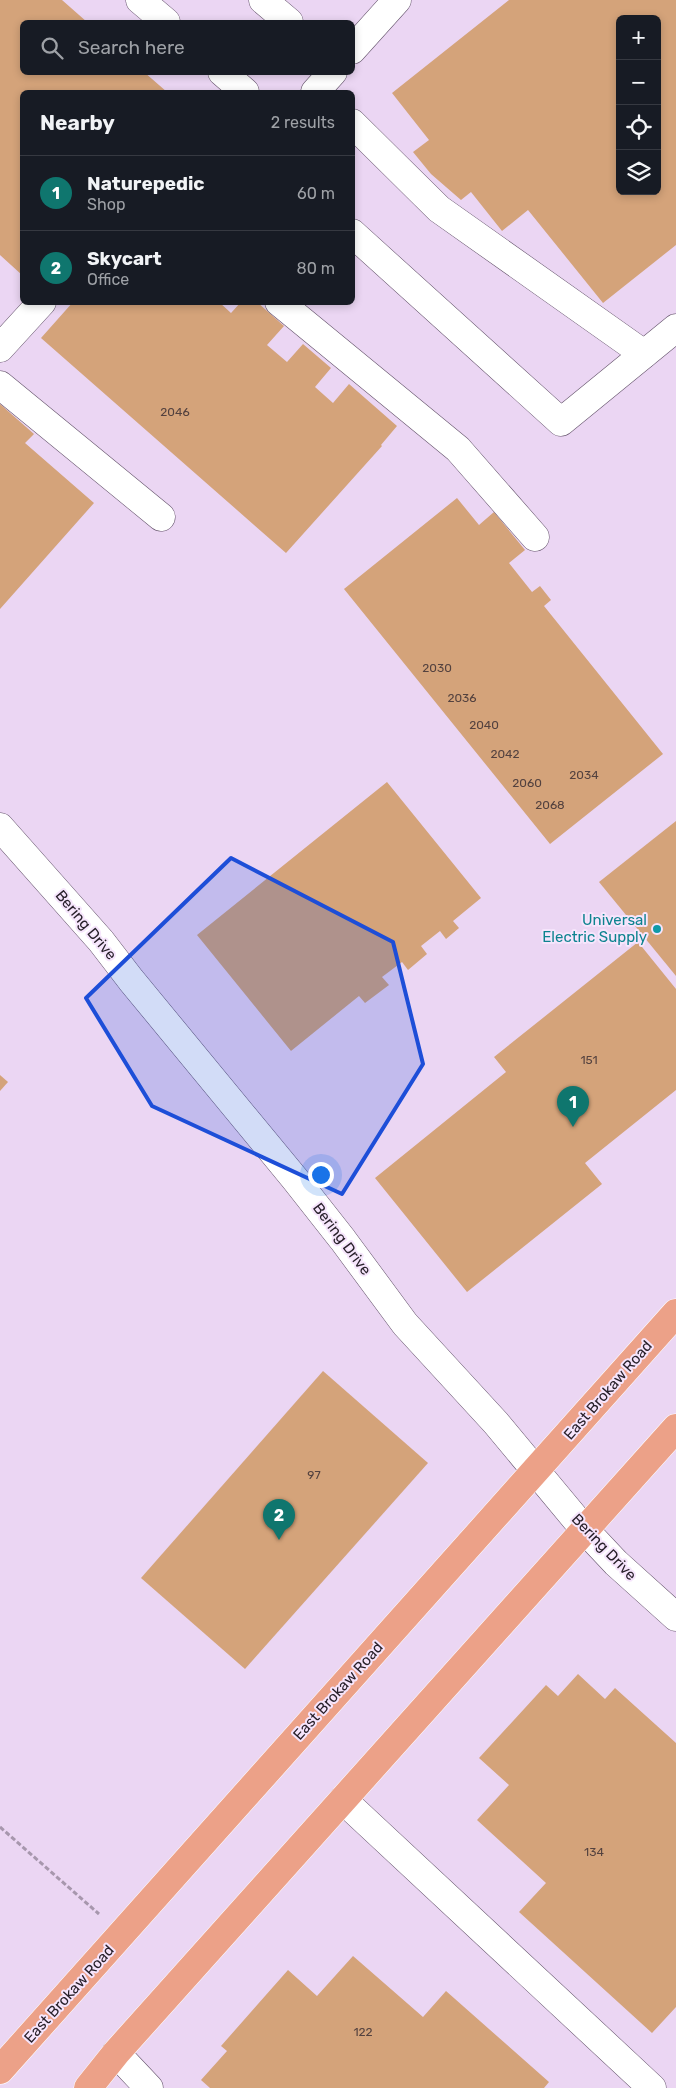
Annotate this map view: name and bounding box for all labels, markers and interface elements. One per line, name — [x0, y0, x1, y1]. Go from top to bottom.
map controls — [616, 15, 661, 195]
button: + — [616, 15, 661, 60]
search box — [20, 20, 355, 75]
icon: search — [38, 34, 66, 62]
text: Search here — [78, 36, 185, 59]
button: − — [616, 60, 661, 105]
button: locate — [616, 105, 661, 150]
text: Nearby — [40, 110, 115, 135]
text: 2 results — [271, 113, 335, 132]
button: layers — [616, 150, 661, 195]
text: Naturepedic — [87, 172, 205, 195]
text: 1 — [52, 184, 60, 203]
text: 60 m — [297, 184, 335, 203]
text: Shop — [87, 195, 125, 214]
text: Skycart — [87, 247, 162, 270]
text: 2 — [51, 259, 61, 278]
text: 80 m — [297, 259, 335, 278]
text: Office — [87, 270, 129, 289]
house number: 2046 — [160, 405, 190, 419]
house number: 2030 — [422, 661, 452, 675]
house number: 2036 — [447, 691, 477, 705]
house number: 2040 — [469, 718, 499, 732]
house number: 2042 — [490, 747, 520, 761]
house number: 2034 — [569, 768, 599, 782]
house number: 2060 — [512, 776, 542, 790]
house number: 2068 — [535, 798, 565, 812]
street label: Bering Drive — [52, 886, 120, 964]
place label: Universal Electric Supply — [542, 911, 647, 946]
marker: Universal Electric Supply — [651, 923, 663, 935]
house number: 151 — [580, 1053, 598, 1067]
pin: 1 — [557, 1086, 589, 1127]
your location — [308, 1162, 334, 1188]
street label: Bering Drive — [309, 1199, 375, 1279]
street label: East Brokaw Road — [560, 1337, 656, 1443]
house number: 97 — [307, 1468, 321, 1482]
pin: 2 — [263, 1499, 295, 1540]
street label: Bering Drive — [568, 1510, 640, 1584]
street label: East Brokaw Road — [289, 1638, 387, 1744]
house number: 134 — [584, 1845, 604, 1859]
street label: East Brokaw Road — [20, 1941, 118, 2047]
house number: 122 — [353, 2025, 373, 2039]

